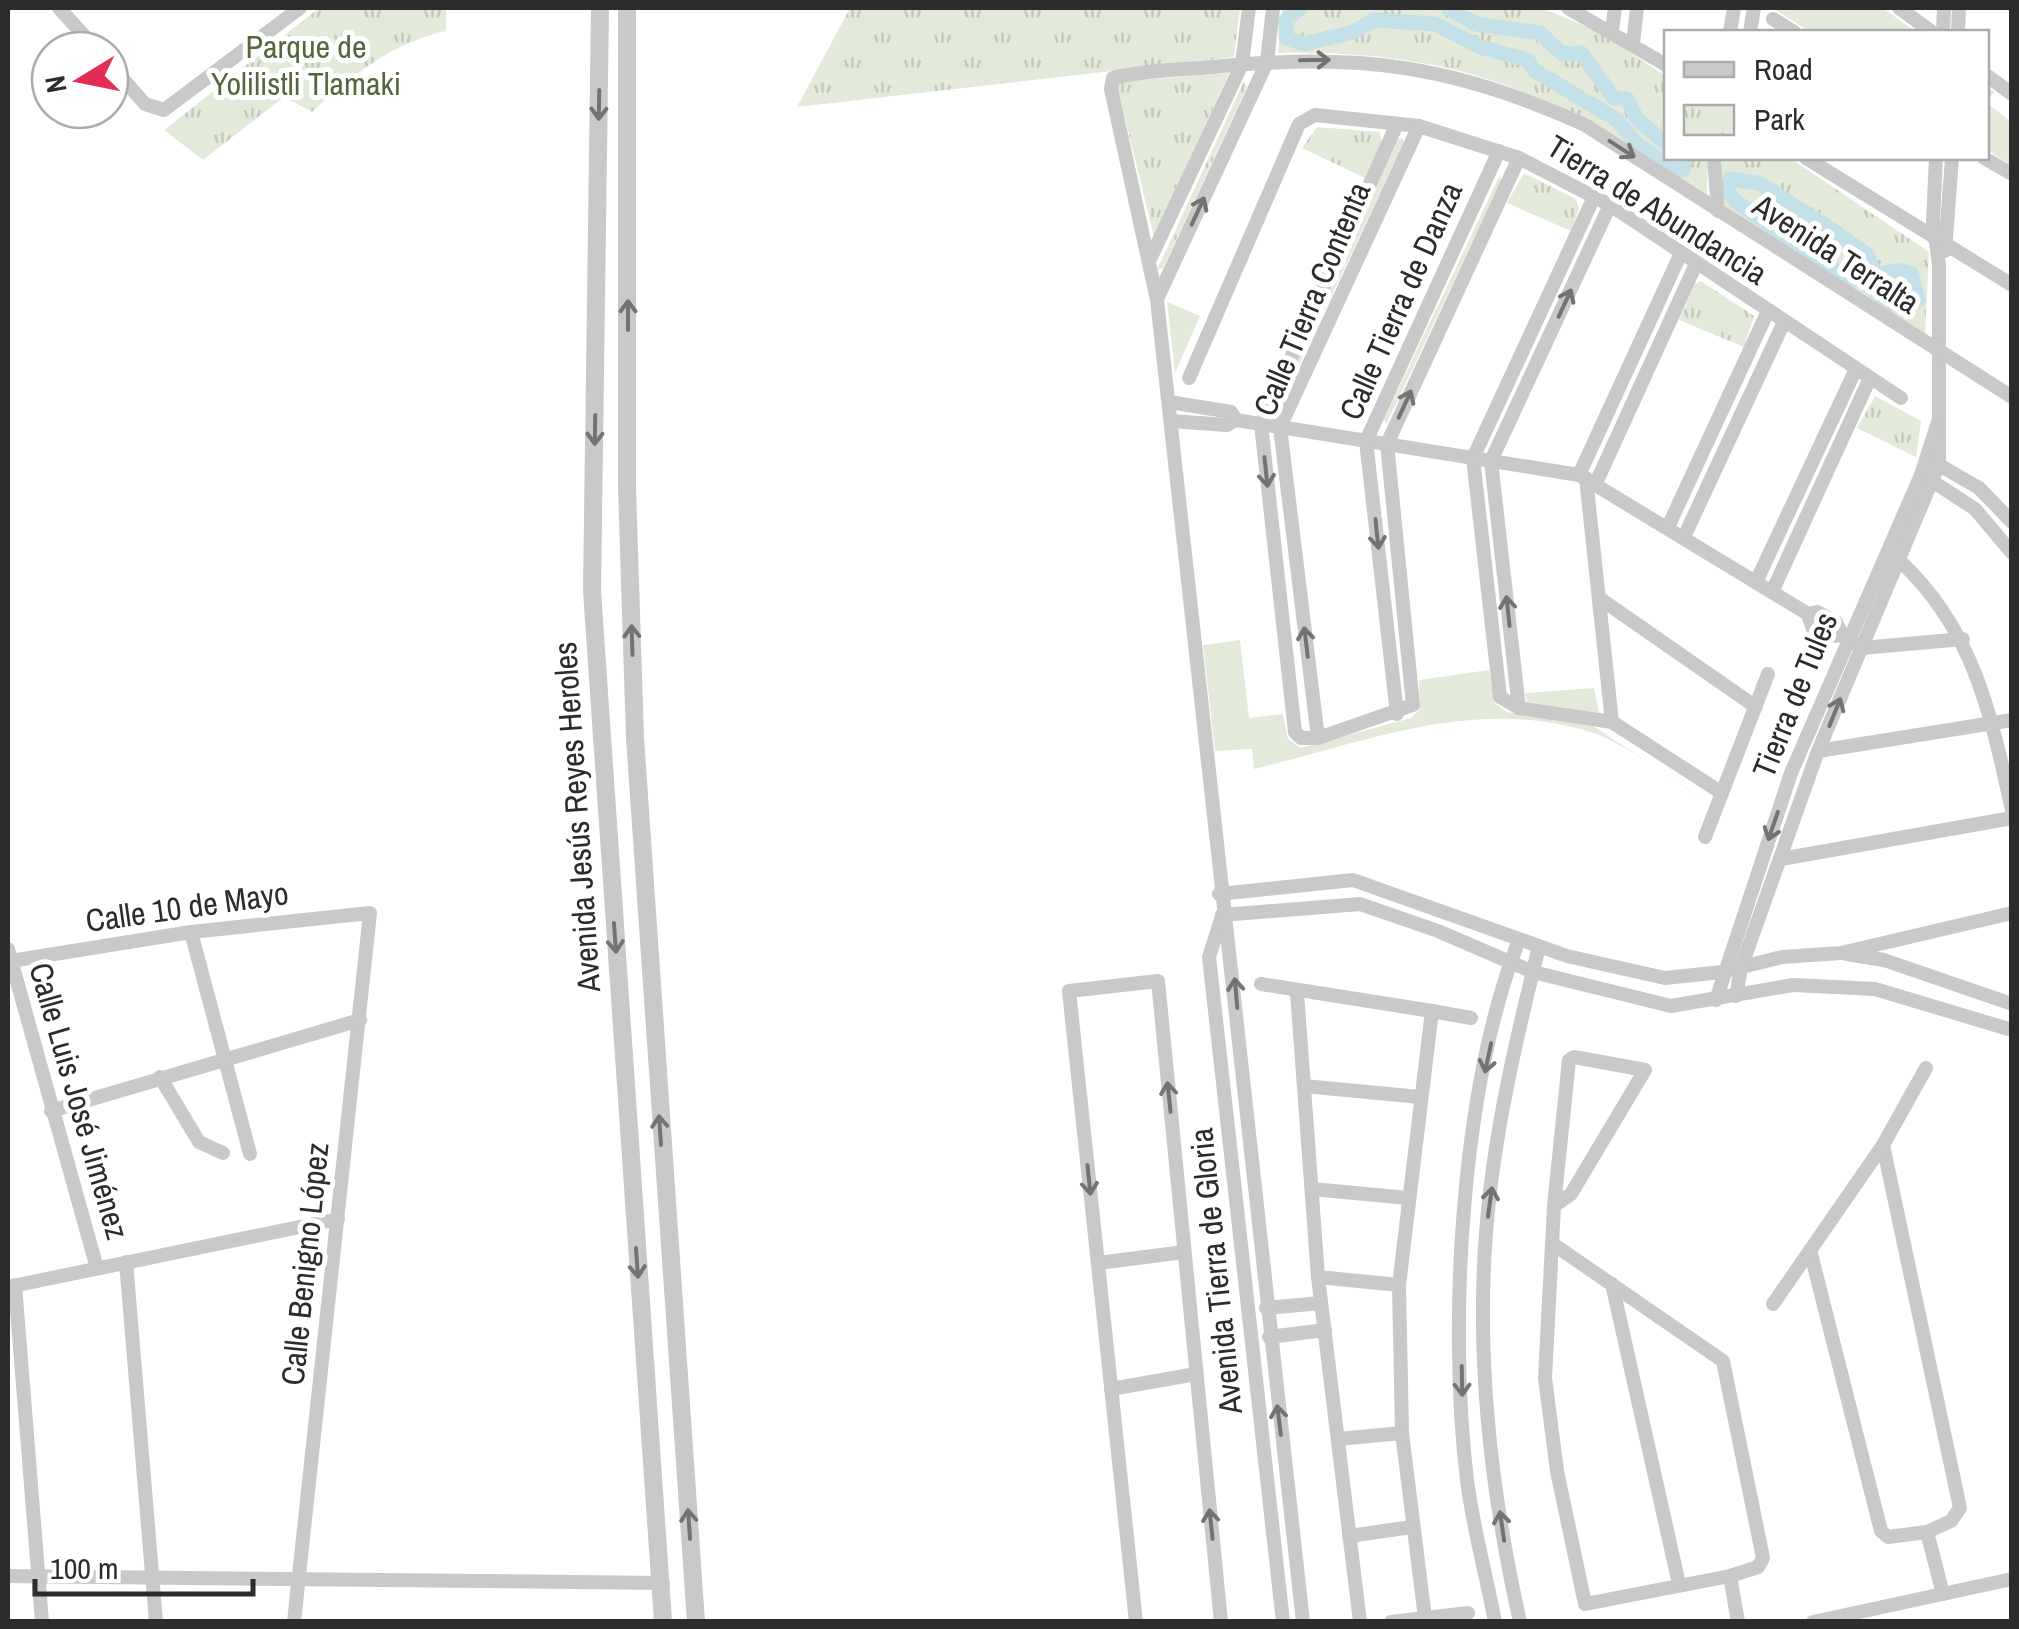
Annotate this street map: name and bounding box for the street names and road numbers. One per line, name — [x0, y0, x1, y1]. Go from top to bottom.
street label: Tierra de Abundancia — [1539, 125, 1776, 295]
street label: Calle Tierra Contenta — [1243, 175, 1380, 422]
street label: Calle Tierra de Danza — [1329, 175, 1472, 426]
street label: Avenida Terralta — [1744, 183, 1928, 324]
street label: Tierra de Tules — [1742, 606, 1847, 784]
street label: Avenida Jesús Reyes Heroles — [543, 640, 610, 995]
street label: Calle 10 de Mayo — [83, 871, 291, 942]
street label: Calle Luis José Jiménez — [19, 958, 140, 1244]
street label: Avenida Tierra de Gloria — [1179, 1126, 1252, 1417]
street label: Calle Benigno López — [270, 1141, 339, 1387]

